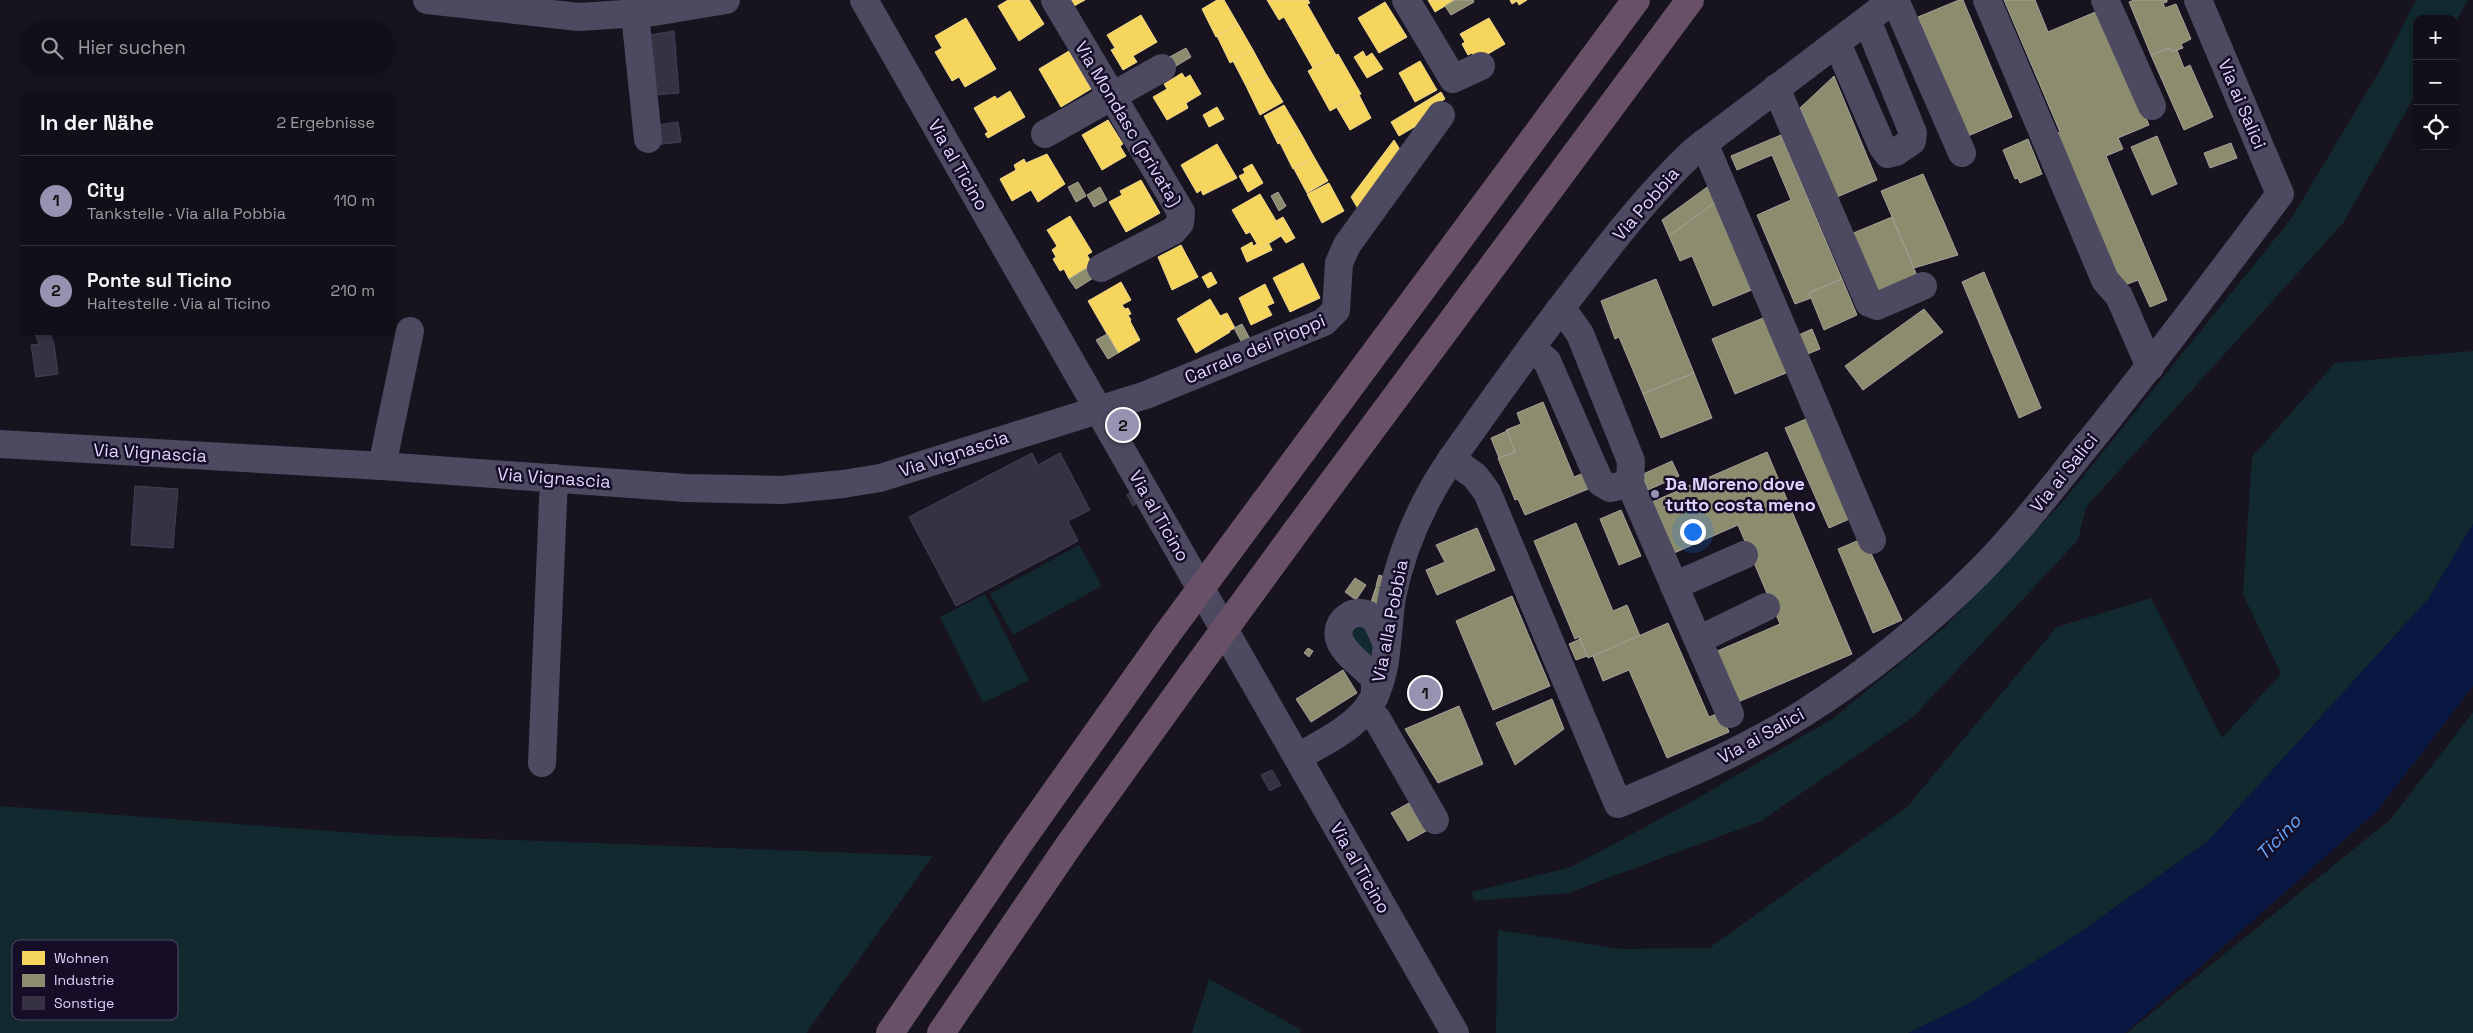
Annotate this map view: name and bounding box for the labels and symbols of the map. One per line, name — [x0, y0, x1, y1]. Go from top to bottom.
street label: Via Mondasc (privata) — [1070, 37, 1187, 211]
street label: Via ai Salici — [2213, 55, 2272, 152]
street label: Via al Ticino — [923, 115, 994, 215]
street label: Via Pobbia — [1607, 162, 1684, 245]
street label: Carrale dei Pioppi — [1181, 309, 1329, 389]
pin: 2 — [1107, 406, 1139, 444]
street label: Via Vignascia — [896, 425, 1011, 482]
street label: Via ai Salici — [2025, 428, 2103, 517]
street label: Via Vignascia — [93, 438, 207, 467]
street label: Via Vignascia — [497, 462, 612, 493]
street label: Via al Ticino — [1124, 466, 1195, 566]
place label: Da Moreno dove tutto costa meno — [1665, 472, 1816, 516]
marker: Da Moreno dove tutto costa meno — [1649, 488, 1661, 500]
your location — [1680, 519, 1706, 545]
street label: Via alla Pobbia — [1366, 558, 1413, 684]
pin: 1 — [1409, 674, 1441, 712]
street label: Via ai Salici — [1714, 702, 1808, 769]
water label: Ticino — [2250, 808, 2307, 866]
street label: Via al Ticino — [1325, 818, 1396, 918]
legend — [12, 940, 178, 1020]
text: Wohnen — [54, 949, 109, 967]
text: Industrie — [54, 971, 114, 989]
text: Sonstige — [54, 994, 114, 1012]

